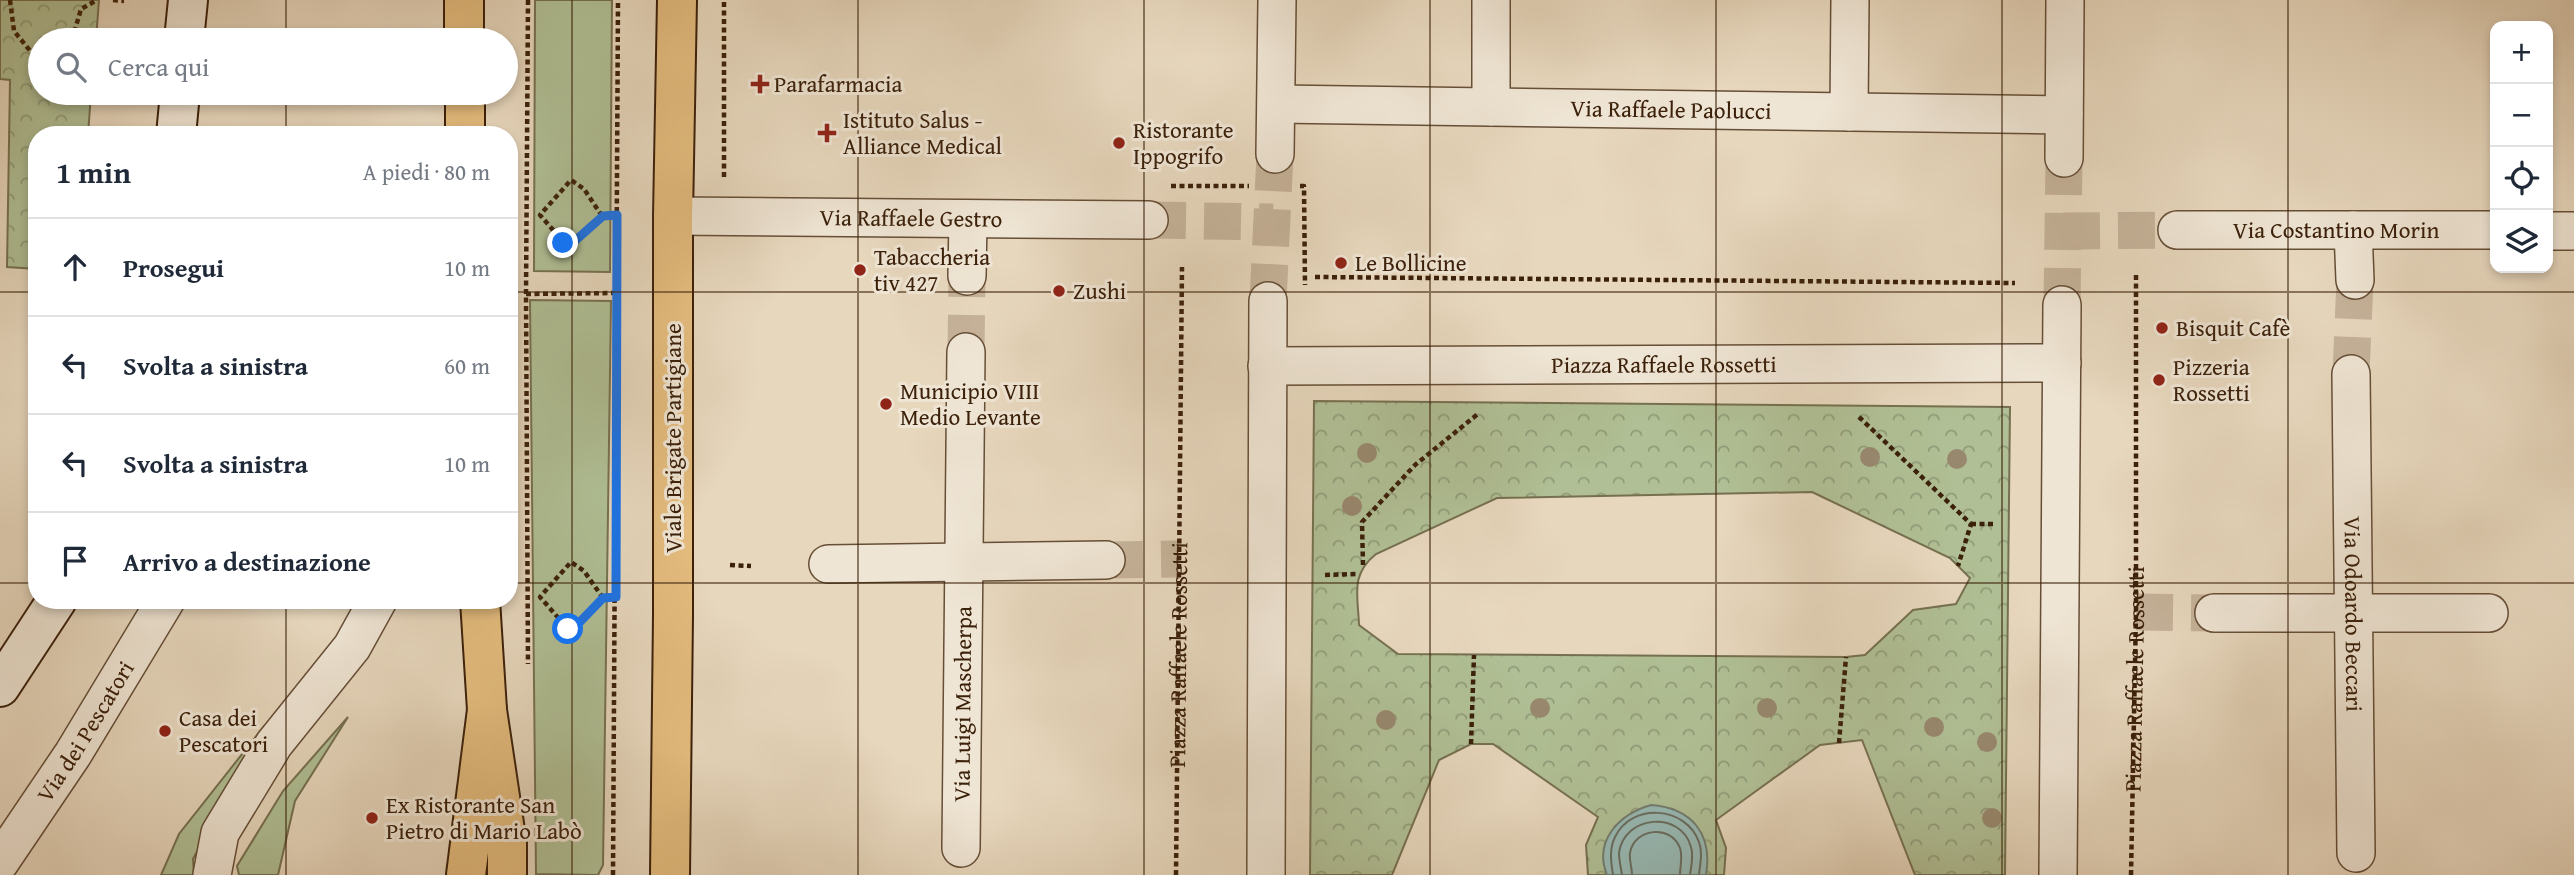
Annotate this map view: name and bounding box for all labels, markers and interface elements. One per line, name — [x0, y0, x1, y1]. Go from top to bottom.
map controls — [2490, 21, 2553, 273]
button: + — [2490, 21, 2553, 84]
search box — [28, 28, 518, 105]
text: Cerca qui — [108, 47, 209, 86]
icon: search — [52, 48, 90, 86]
place label: Parafarmacia — [774, 67, 902, 100]
marker: Parafarmacia — [752, 76, 768, 92]
button: − — [2490, 84, 2553, 147]
street label: Via Raffaele Paolucci — [1570, 91, 1772, 127]
place label: Istituto Salus - Alliance Medical — [843, 103, 1002, 162]
place label: Ristorante Ippogrifo — [1133, 113, 1234, 172]
marker: Istituto Salus - Alliance Medical — [817, 123, 837, 143]
marker: Ristorante Ippogrifo — [1111, 135, 1127, 151]
button: locate — [2490, 147, 2553, 210]
text: 1 min — [56, 150, 131, 194]
text: A piedi · 80 m — [363, 155, 490, 188]
street label: Via Raffaele Gestro — [819, 200, 1003, 235]
button: layers — [2490, 210, 2553, 273]
street label: Via Costantino Morin — [2233, 213, 2439, 246]
route end — [547, 227, 578, 258]
place label: Tabaccheria tiv 427 — [874, 240, 990, 299]
place label: Le Bollicine — [1355, 246, 1467, 279]
icon: ahead — [56, 248, 94, 286]
text: Prosegui — [123, 248, 224, 287]
text: 10 m — [444, 251, 490, 284]
marker: Le Bollicine — [1333, 255, 1349, 271]
marker: Tabaccheria tiv 427 — [852, 262, 868, 278]
place label: Zushi — [1073, 274, 1126, 307]
marker: Zushi — [1051, 283, 1067, 299]
place label: Bisquit Cafè — [2176, 311, 2290, 344]
marker: Bisquit Cafè — [2154, 320, 2170, 336]
street label: Viale Brigate Partigiane — [656, 323, 689, 553]
icon: left — [56, 346, 94, 384]
text: Svolta a sinistra — [123, 346, 308, 385]
street label: Piazza Raffaele Rossetti — [1551, 347, 1777, 381]
text: 60 m — [444, 349, 490, 382]
place label: Pizzeria Rossetti — [2173, 350, 2250, 409]
marker: Pizzeria Rossetti — [2151, 372, 2167, 388]
place label: Municipio VIII Medio Levante — [900, 374, 1041, 433]
marker: Municipio VIII Medio Levante — [878, 396, 894, 412]
icon: left — [56, 444, 94, 482]
text: Svolta a sinistra — [123, 444, 308, 483]
text: 10 m — [444, 447, 490, 480]
street label: Via Odoardo Beccari — [2336, 516, 2372, 712]
icon: arrive — [56, 542, 94, 580]
text: Arrivo a destinazione — [123, 542, 371, 581]
street label: Piazza Raffaele Rossetti — [1160, 542, 1195, 768]
street label: Piazza Raffaele Rossetti — [2116, 566, 2152, 792]
street label: Via Luigi Mascherpa — [944, 606, 979, 802]
route start — [552, 613, 583, 644]
street label: Via dei Pescatori — [28, 654, 142, 809]
place label: Casa dei Pescatori — [179, 701, 268, 760]
marker: Casa dei Pescatori — [157, 723, 173, 739]
place label: Ex Ristorante San Pietro di Mario Labò — [386, 788, 582, 847]
marker: Ex Ristorante San Pietro di Mario Labò — [364, 810, 380, 826]

